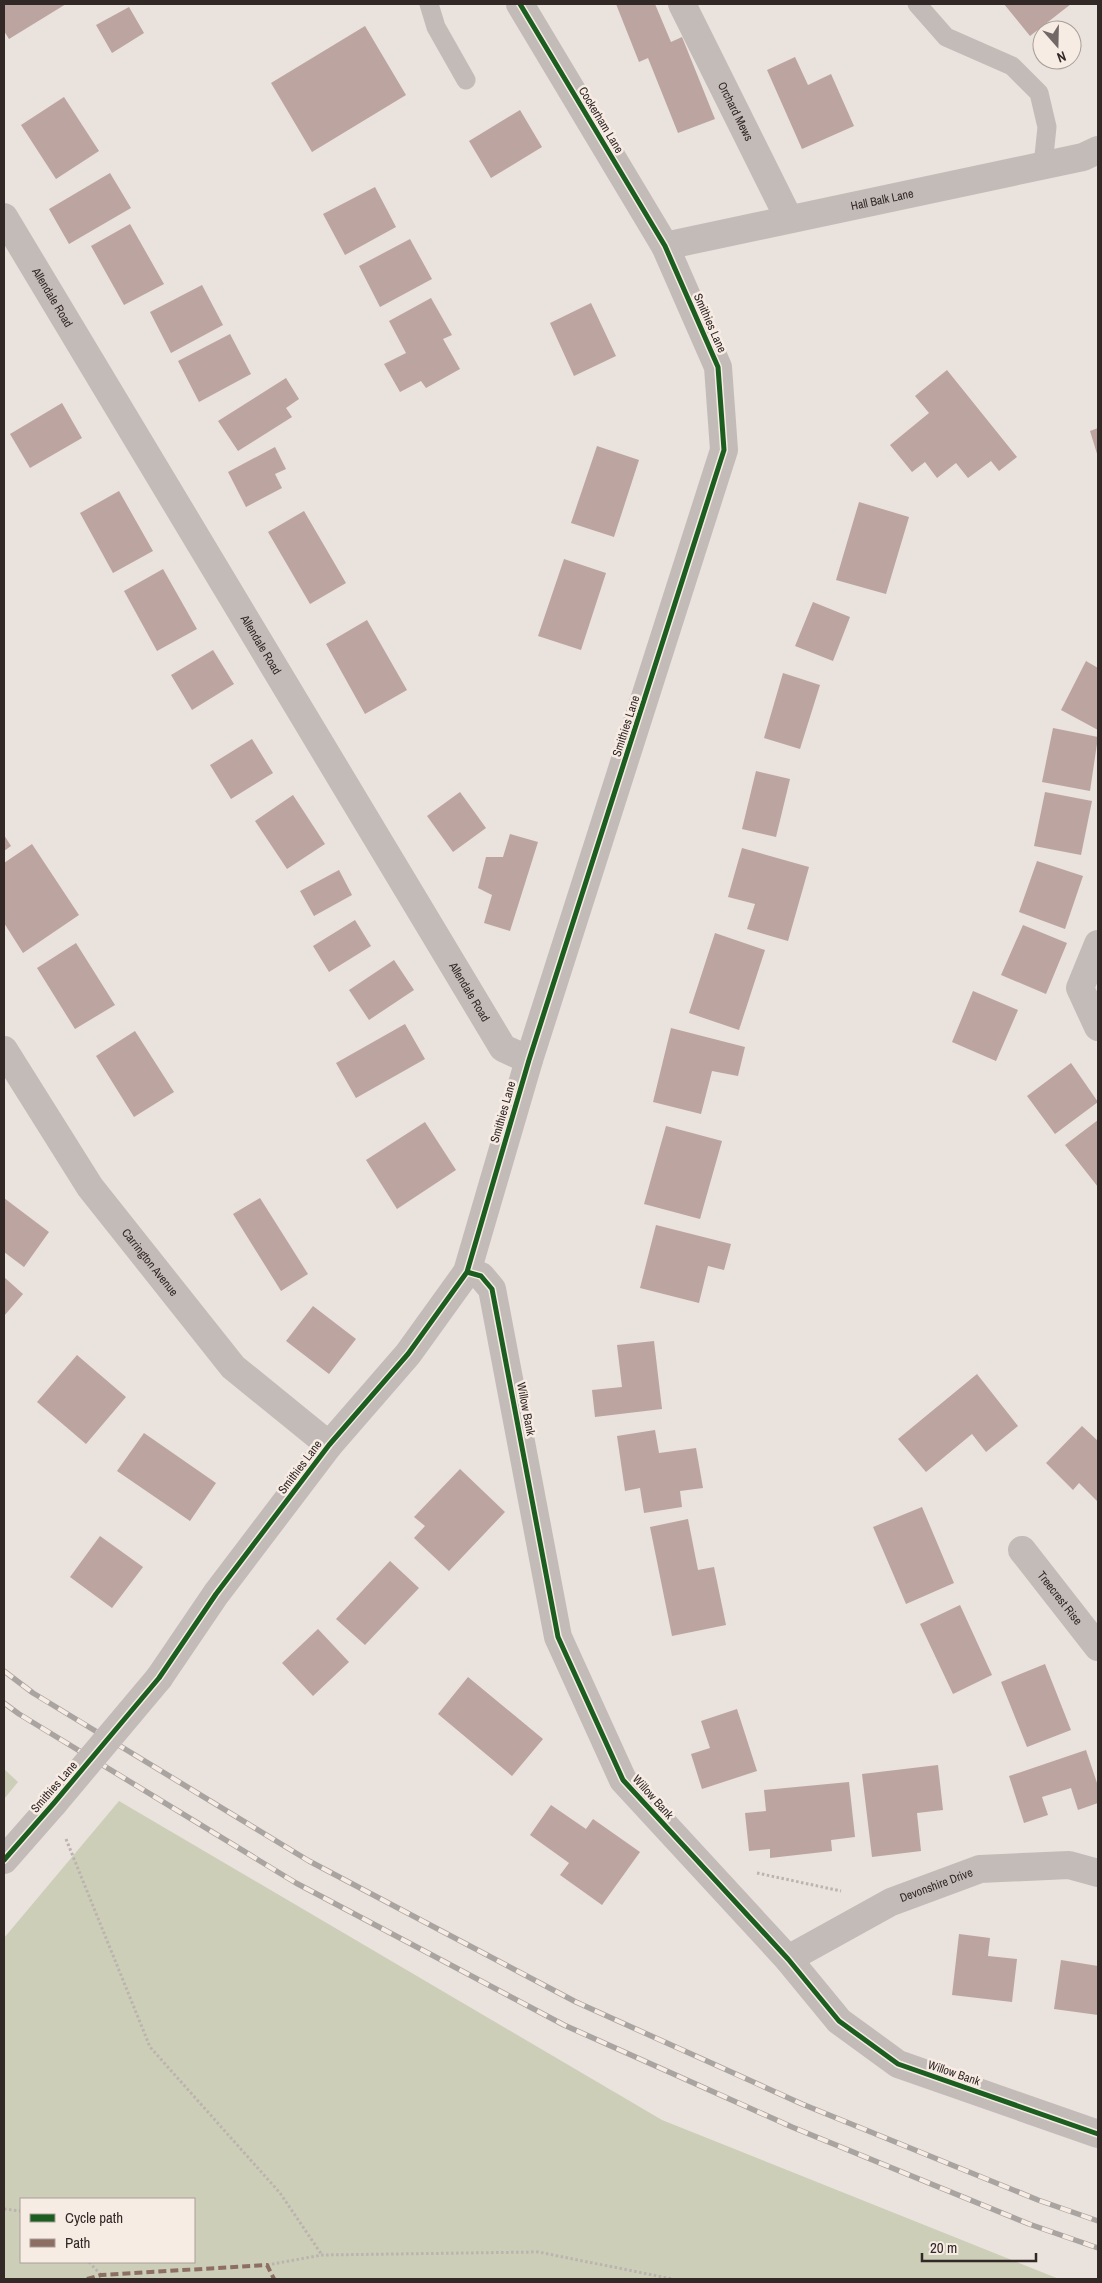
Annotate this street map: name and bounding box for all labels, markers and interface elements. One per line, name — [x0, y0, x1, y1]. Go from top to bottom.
north arrow — [1032, 20, 1082, 70]
text: N — [1054, 47, 1068, 67]
street label: Orchard Mews — [714, 79, 757, 144]
street label: Cockerham Lane — [575, 84, 627, 156]
street label: Hall Balk Lane — [849, 185, 915, 214]
street label: Allendale Road — [28, 264, 76, 330]
street label: Smithies Lane — [690, 291, 730, 355]
street label: Allendale Road — [236, 611, 285, 678]
street label: Smithies Lane — [609, 693, 643, 759]
street label: Allendale Road — [445, 958, 493, 1025]
street label: Smithies Lane — [487, 1079, 519, 1145]
street label: Carrington Avenue — [118, 1225, 182, 1299]
street label: Willow Bank — [513, 1381, 539, 1437]
street label: Smithies Lane — [275, 1437, 325, 1497]
street label: Treecrest Rise — [1034, 1568, 1086, 1628]
street label: Smithies Lane — [27, 1758, 81, 1816]
street label: Willow Bank — [629, 1772, 677, 1823]
street label: Devonshire Drive — [898, 1864, 975, 1906]
street label: Willow Bank — [926, 2057, 982, 2089]
legend — [20, 2198, 195, 2263]
text: Cycle path — [65, 2207, 123, 2228]
scale bar — [922, 2230, 1036, 2262]
text: Path — [65, 2232, 90, 2253]
text: 20 m — [930, 2237, 957, 2258]

